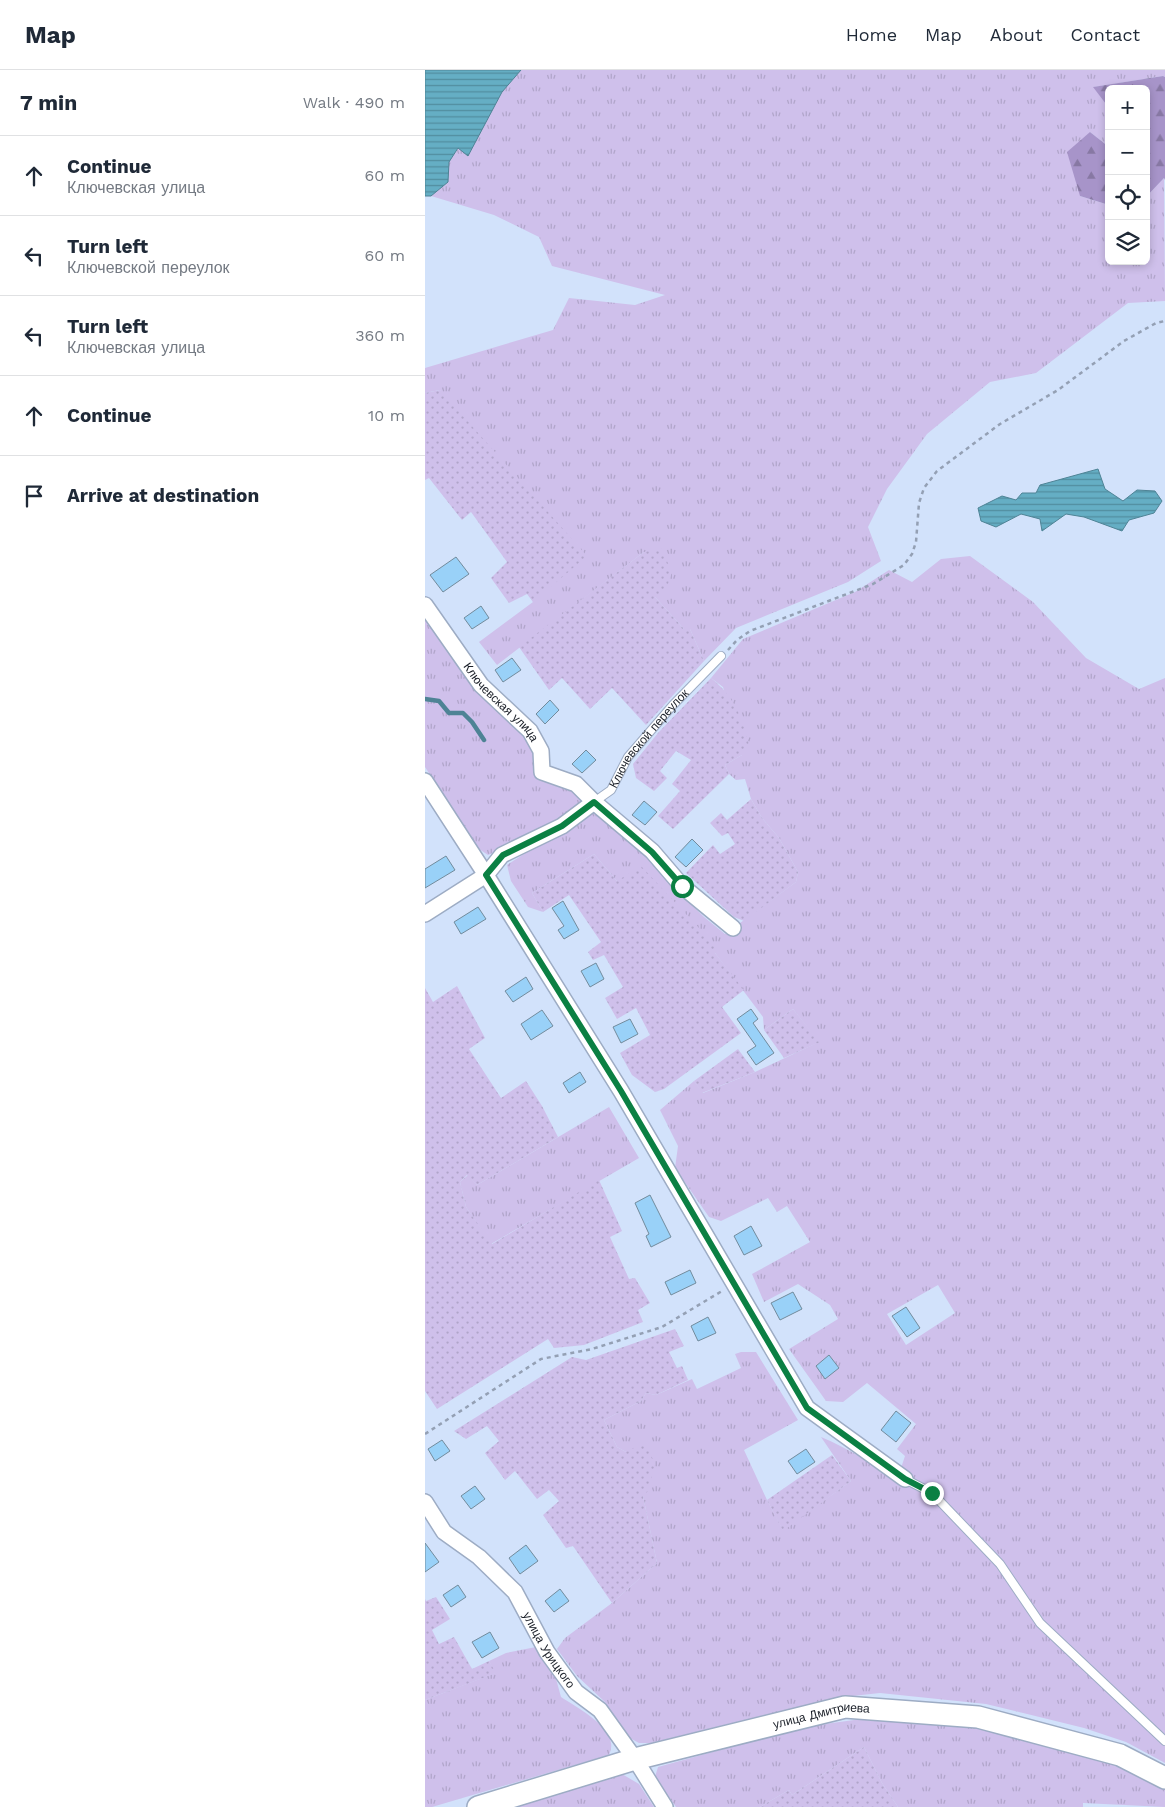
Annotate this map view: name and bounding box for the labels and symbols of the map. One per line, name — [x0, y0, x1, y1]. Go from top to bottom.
street label: Ключевская улица — [461, 660, 542, 744]
street label: Ключевской переулок — [606, 686, 692, 790]
route start — [671, 875, 694, 898]
route end — [921, 1482, 944, 1505]
street label: улица Урицкого — [520, 1610, 578, 1691]
street label: улица Дмитриева — [772, 1700, 871, 1732]

